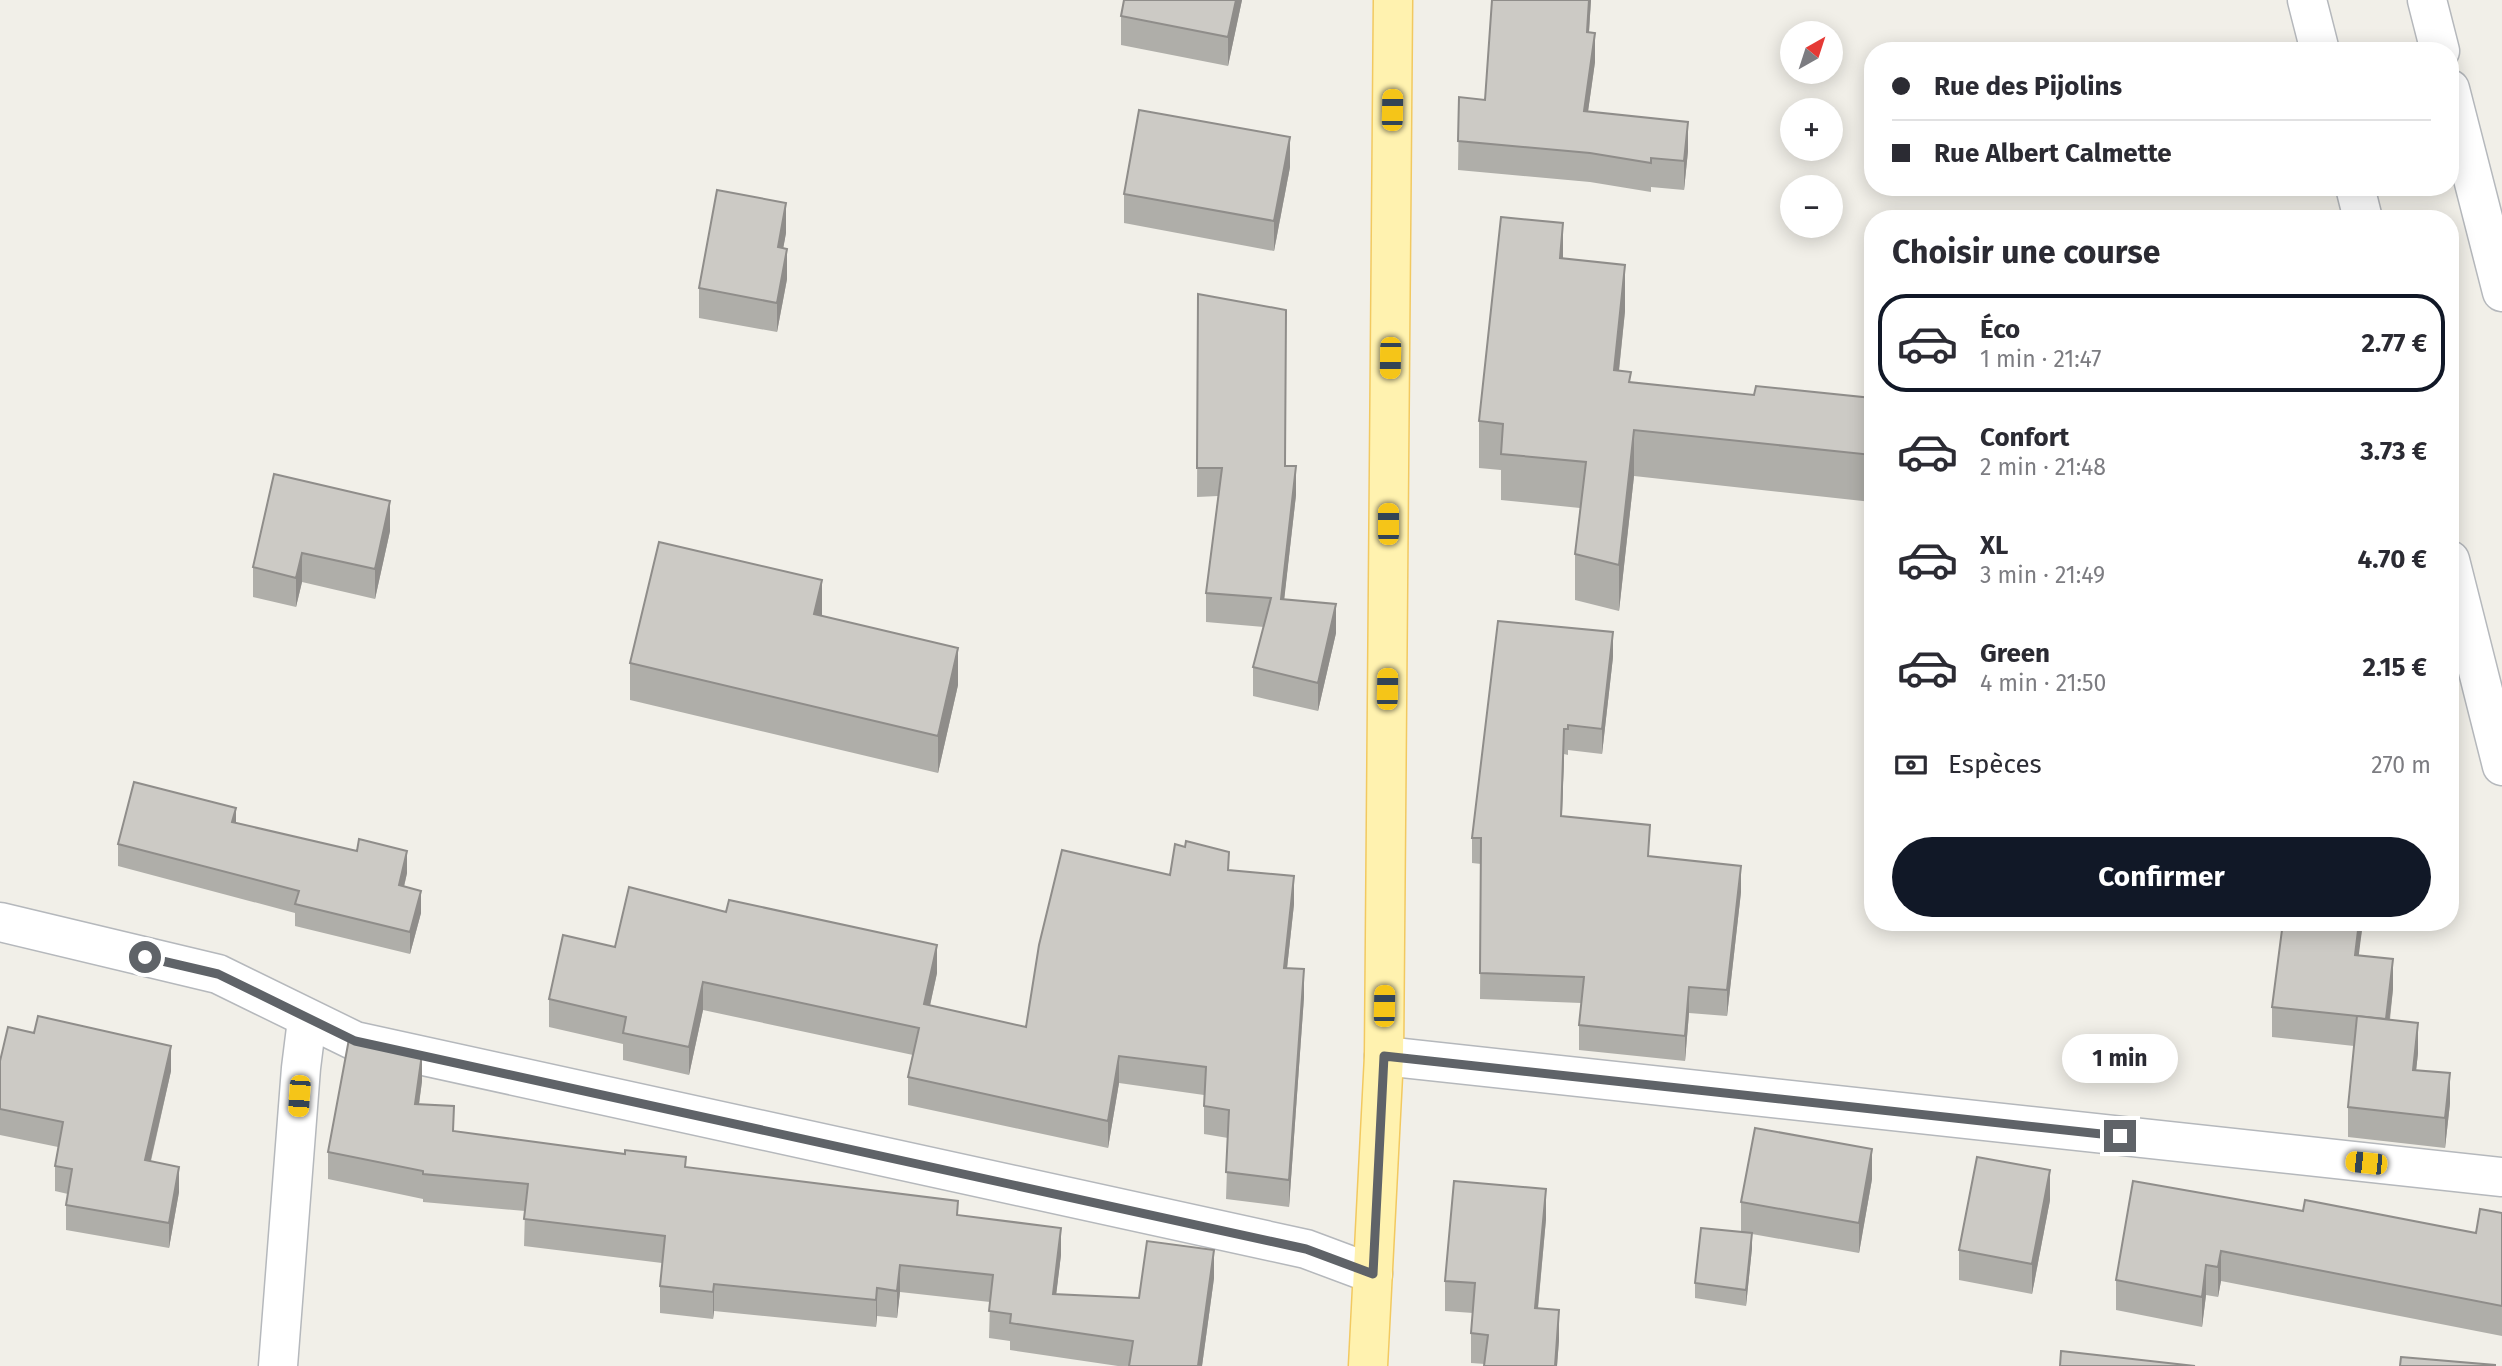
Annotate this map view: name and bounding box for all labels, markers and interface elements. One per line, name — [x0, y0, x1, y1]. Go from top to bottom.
north arrow — [1780, 21, 1843, 84]
map controls — [1780, 21, 1843, 238]
text: Rue des Pijolins — [1934, 71, 2122, 102]
car — [1382, 89, 1403, 131]
button: + — [1780, 98, 1843, 161]
text: Rue Albert Calmette — [1934, 138, 2172, 169]
button: − — [1780, 175, 1843, 238]
text: Choisir une course — [1892, 233, 2160, 271]
icon: car — [1896, 312, 1959, 375]
text: Éco — [1980, 314, 2020, 345]
text: 2.77 € — [2361, 328, 2427, 359]
car — [1380, 337, 1401, 379]
text: 1 min · 21:47 — [1980, 345, 2102, 373]
icon: car — [1896, 420, 1959, 483]
text: Confort — [1980, 422, 2069, 453]
text: 3.73 € — [2360, 436, 2427, 467]
text: 2 min · 21:48 — [1980, 453, 2106, 481]
car — [1378, 503, 1399, 545]
icon: car — [1896, 528, 1959, 591]
text: XL — [1980, 530, 2008, 561]
text: 4.70 € — [2357, 544, 2427, 575]
text: 3 min · 21:49 — [1980, 561, 2105, 589]
icon: car — [1896, 636, 1959, 699]
text: Green — [1980, 638, 2050, 669]
text: 2.15 € — [2362, 652, 2427, 683]
car — [1377, 668, 1398, 710]
text: 4 min · 21:50 — [1980, 669, 2106, 697]
icon: cash — [1892, 746, 1930, 784]
text: Espèces — [1948, 749, 2042, 780]
text: 270 m — [2371, 751, 2431, 779]
button: Confirmer — [1892, 837, 2431, 917]
route start — [129, 941, 161, 973]
car — [1374, 985, 1395, 1027]
callout: 1 min — [2062, 1034, 2178, 1084]
text: 1 min — [2092, 1044, 2148, 1072]
car — [288, 1074, 311, 1118]
route end — [2104, 1120, 2136, 1152]
car — [2345, 1150, 2388, 1176]

